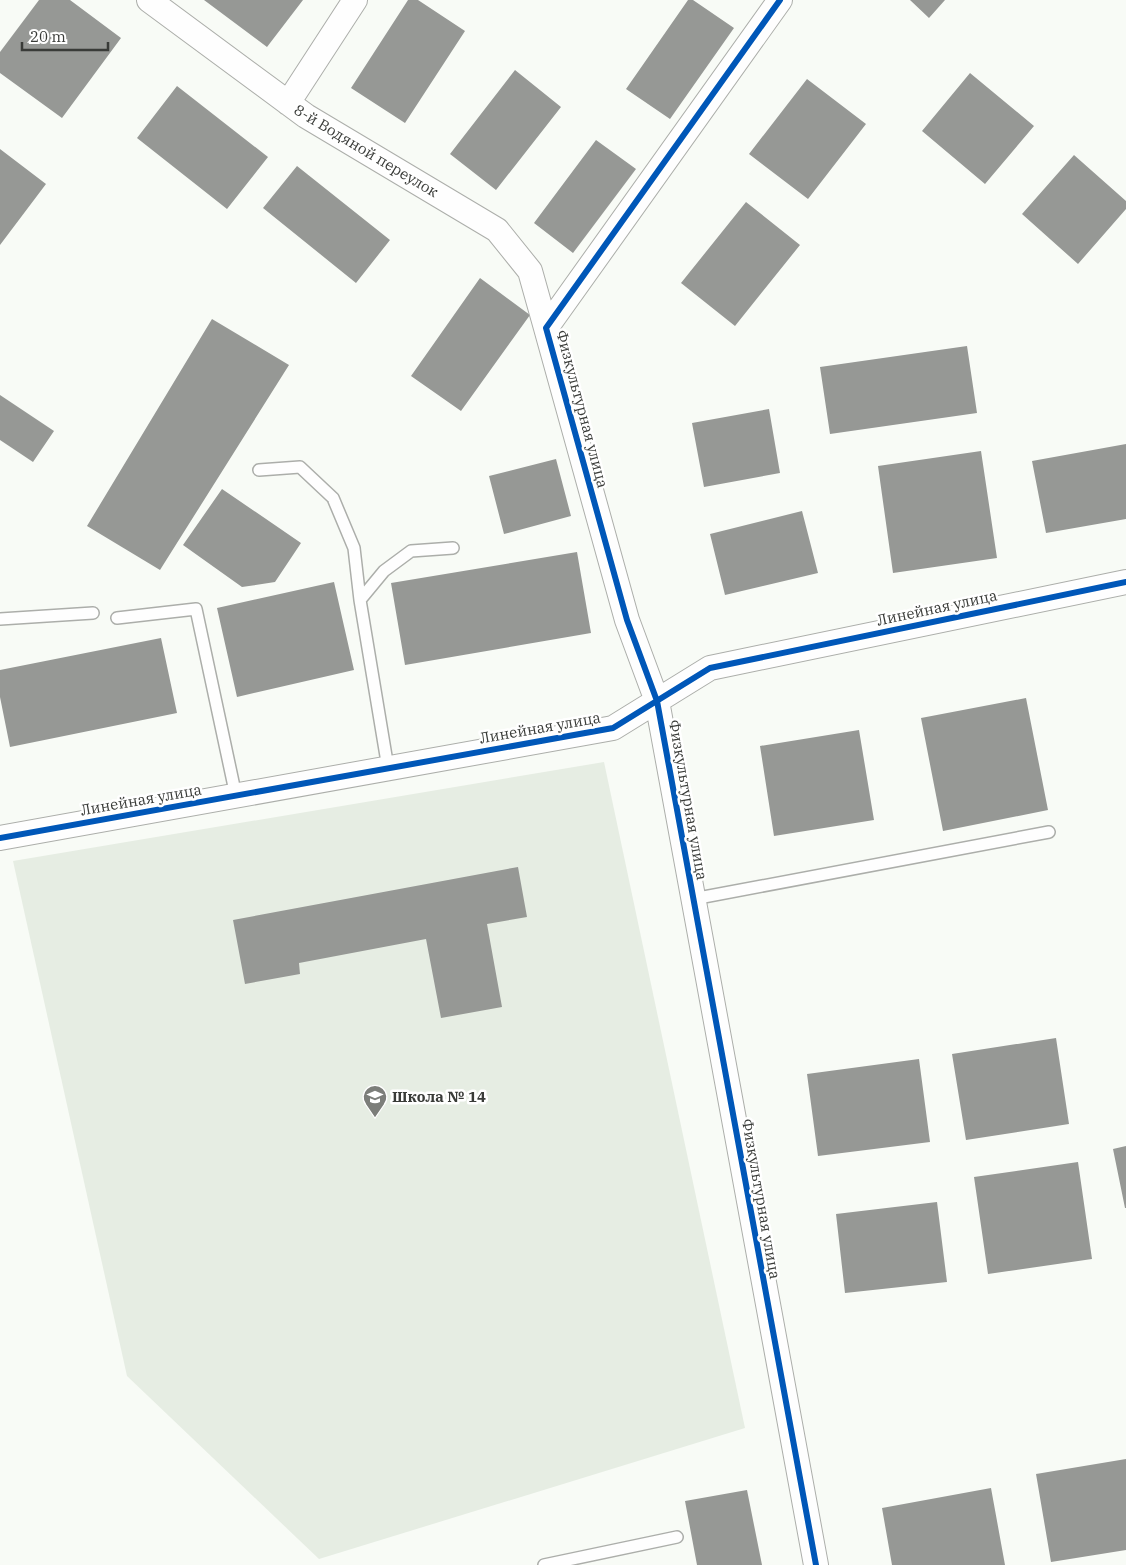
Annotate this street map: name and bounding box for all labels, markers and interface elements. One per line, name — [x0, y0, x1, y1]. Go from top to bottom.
scale bar — [22, 20, 109, 52]
text: 20 m — [30, 27, 66, 46]
street label: 8-й Водяной переулок — [291, 100, 442, 201]
street label: Физкультурная улица — [552, 328, 613, 490]
street label: Линейная улица — [875, 585, 999, 630]
street label: Линейная улица — [478, 708, 602, 748]
street label: Физкультурная улица — [665, 718, 712, 882]
street label: Линейная улица — [79, 780, 203, 820]
school or university icon: Школа № 14 — [362, 1084, 388, 1118]
place label: Школа № 14 — [392, 1087, 486, 1106]
street label: Физкультурная улица — [738, 1117, 785, 1281]

